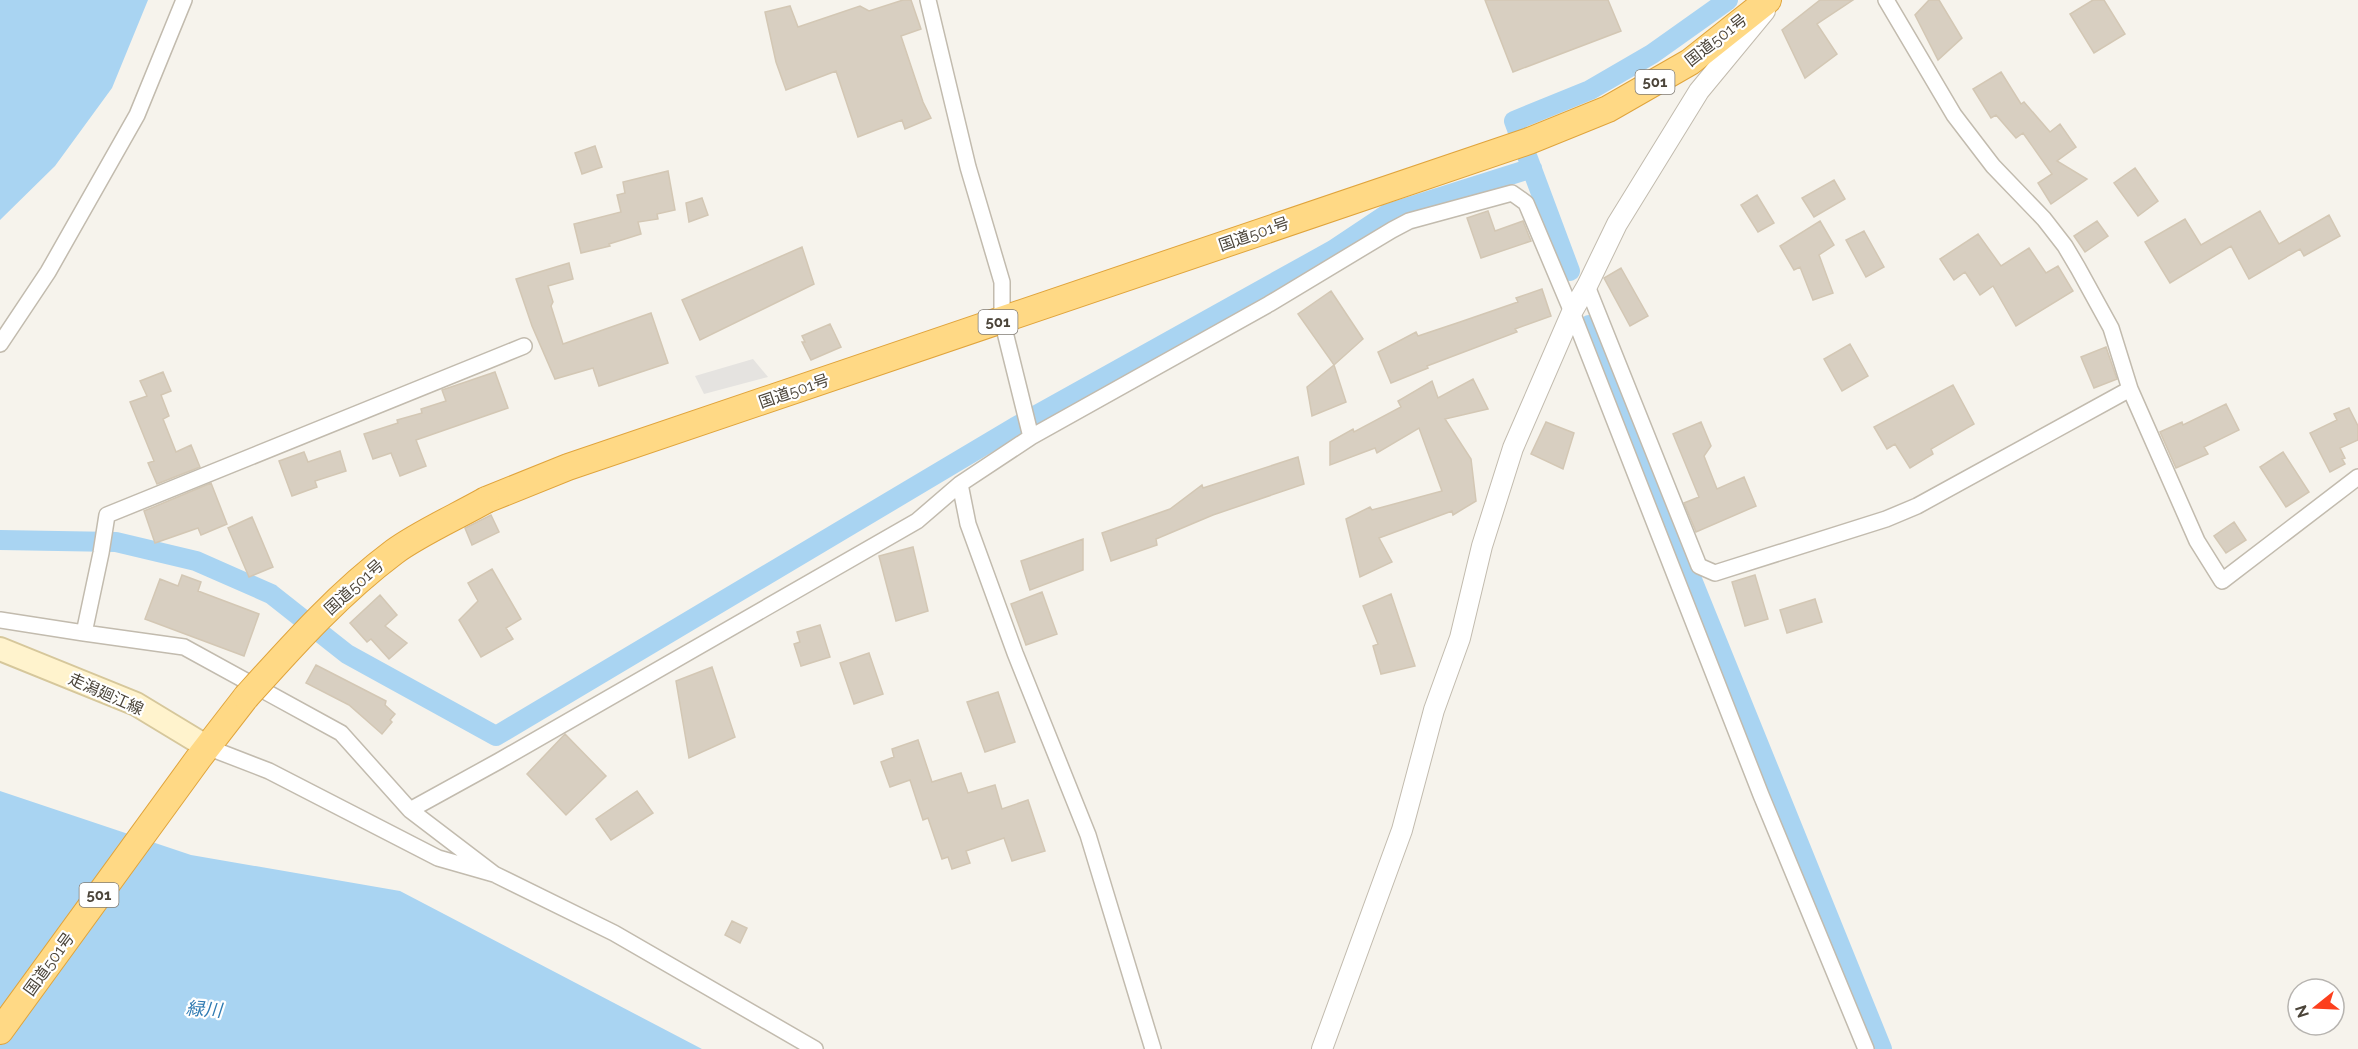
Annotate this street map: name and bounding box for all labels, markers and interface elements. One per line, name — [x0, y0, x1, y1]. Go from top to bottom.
street label: 国道501号 — [1681, 10, 1751, 70]
road number: 501 — [1636, 70, 1674, 94]
street label: 国道501号 — [1216, 213, 1292, 255]
road number: 501 — [978, 310, 1018, 334]
street label: 国道501号 — [756, 370, 832, 412]
street label: 国道501号 — [320, 555, 388, 619]
street label: 走潟廻江線 — [66, 669, 146, 719]
road number: 501 — [80, 883, 118, 907]
street label: 国道501号 — [20, 929, 78, 999]
north arrow — [2286, 977, 2346, 1037]
water label: 緑川 — [185, 997, 225, 1021]
text: N — [2291, 1003, 2313, 1020]

